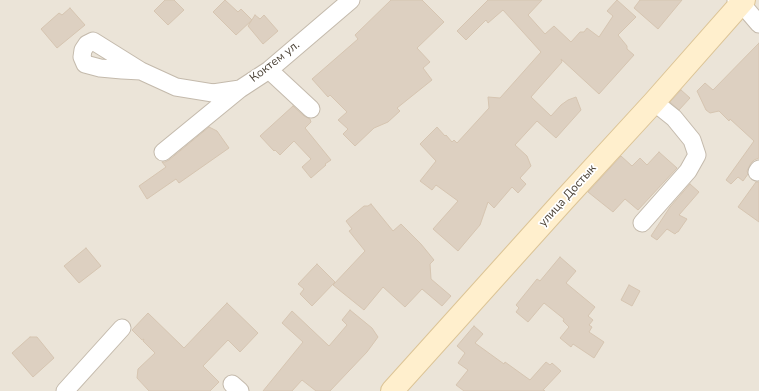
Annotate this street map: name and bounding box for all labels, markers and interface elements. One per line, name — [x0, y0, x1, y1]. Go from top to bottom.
street label: Коктем ул. — [247, 38, 303, 86]
street label: улица Достык — [536, 162, 600, 230]

